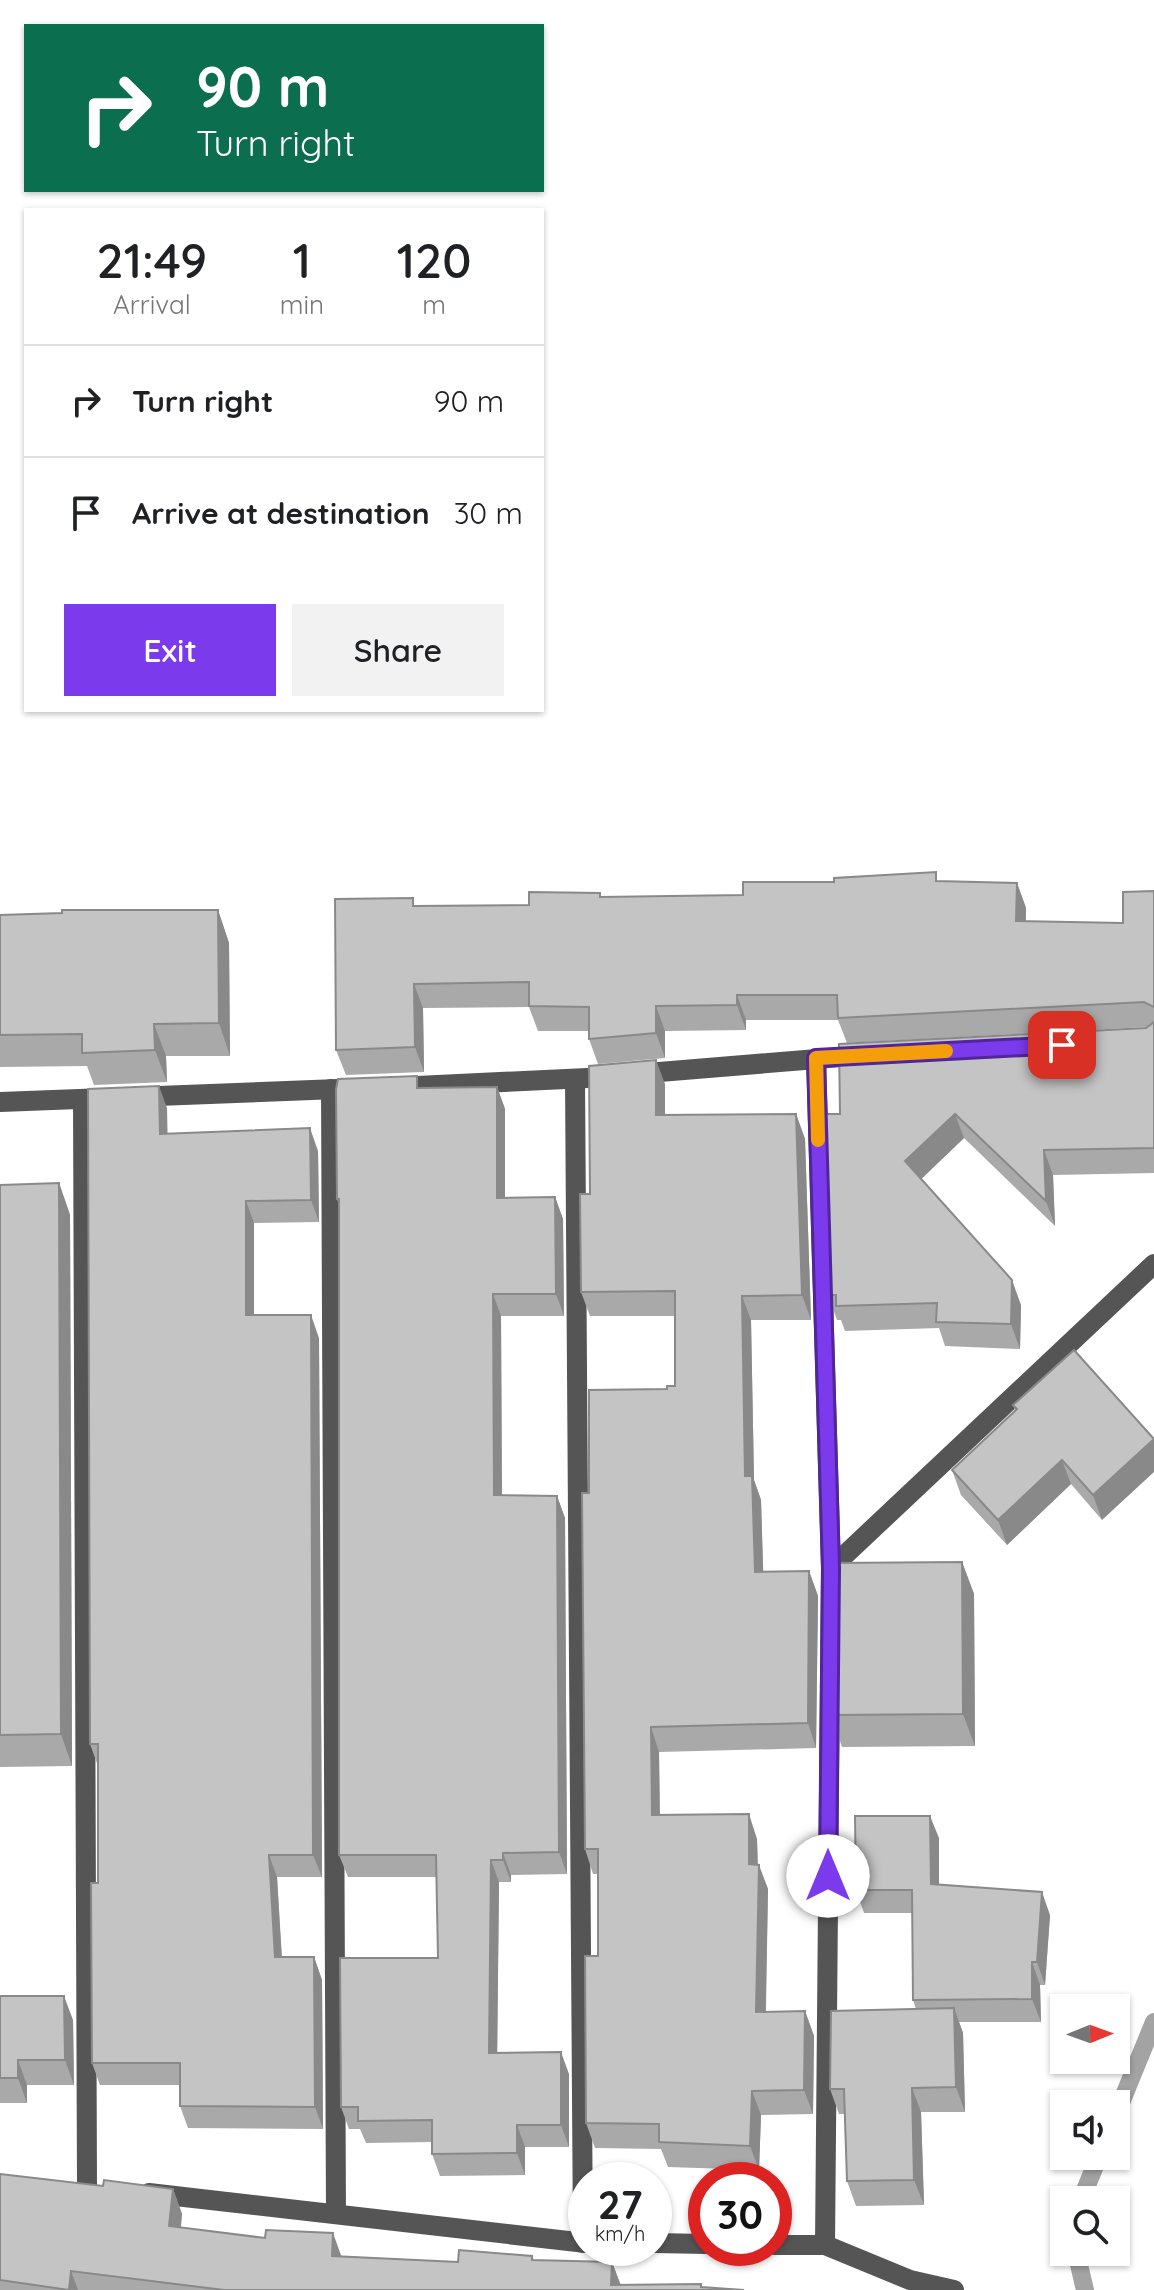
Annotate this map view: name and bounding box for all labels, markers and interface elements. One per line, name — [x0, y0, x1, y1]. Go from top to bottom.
text: 90 m — [196, 51, 330, 121]
icon: right — [64, 56, 168, 160]
text: Turn right — [196, 120, 355, 165]
text: 21:49 — [97, 230, 207, 290]
text: 1 — [293, 230, 311, 290]
text: 120 — [397, 230, 471, 290]
text: Arrival — [113, 288, 191, 321]
text: min — [280, 288, 324, 321]
text: m — [422, 288, 446, 321]
icon: right — [64, 379, 108, 423]
text: Turn right — [132, 382, 273, 420]
text: 90 m — [434, 382, 504, 420]
icon: arrive — [64, 491, 108, 535]
text: Arrive at destination — [132, 494, 430, 532]
text: 30 m — [454, 494, 523, 532]
button: Exit — [64, 604, 276, 696]
button: Share — [292, 604, 504, 696]
pin — [1028, 1011, 1096, 1079]
icon: arrive — [1040, 1023, 1084, 1067]
position arrow — [786, 1834, 870, 1918]
north arrow — [1050, 1994, 1130, 2074]
map controls — [1050, 1994, 1130, 2266]
button: sound — [1050, 2090, 1130, 2170]
speed limit sign: 30 — [688, 2162, 792, 2266]
text: 27 — [598, 2179, 642, 2229]
button: search — [1050, 2186, 1130, 2266]
text: km/h — [595, 2221, 645, 2246]

